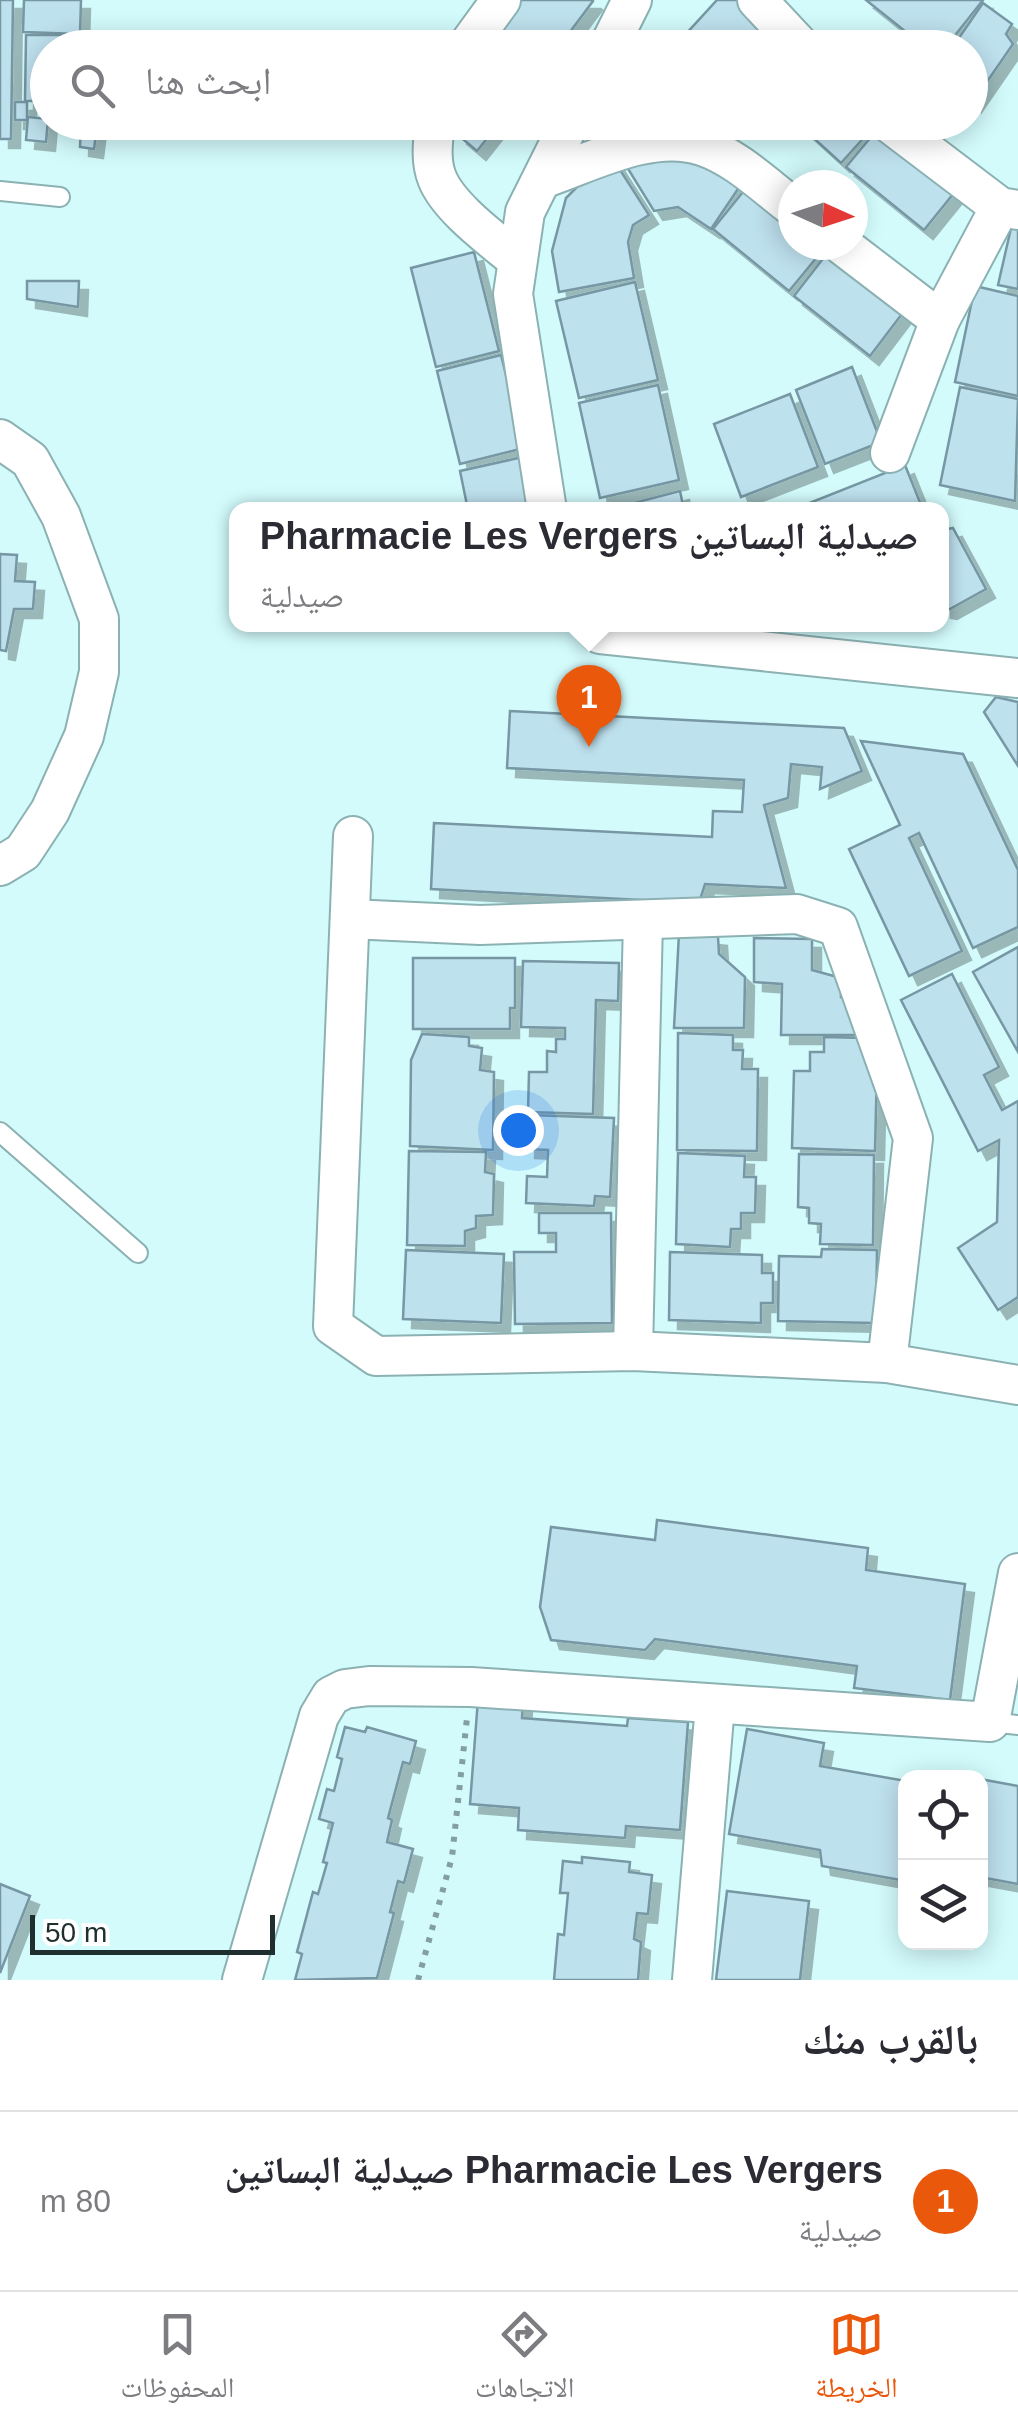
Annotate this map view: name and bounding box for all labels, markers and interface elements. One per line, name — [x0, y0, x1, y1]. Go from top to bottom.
search box — [30, 30, 988, 140]
icon: search — [65, 58, 120, 113]
text: ابحث هنا — [145, 60, 271, 102]
north arrow — [778, 170, 868, 260]
popup — [229, 502, 949, 632]
text: Pharmacie Les Vergers صيدلية البساتين — [260, 515, 918, 557]
text: صيدلية — [260, 578, 344, 614]
pin: 1 — [556, 664, 622, 747]
your location — [493, 1105, 544, 1156]
map controls — [898, 1770, 988, 1950]
button: locate — [898, 1770, 988, 1860]
button: layers — [898, 1860, 988, 1950]
scale bar — [30, 1910, 275, 1954]
text: 50 m — [45, 1917, 107, 1948]
text: بالقرب منك — [802, 2016, 978, 2063]
text: Pharmacie Les Vergers صيدلية البساتين — [225, 2149, 883, 2191]
text: 80 m — [40, 2183, 111, 2219]
text: 1 — [937, 2183, 954, 2219]
text: صيدلية — [798, 2212, 883, 2248]
tab: المحفوظات — [120, 2307, 234, 2415]
tab: الاتجاهات — [475, 2307, 574, 2415]
tab: الخريطة — [815, 2307, 898, 2415]

